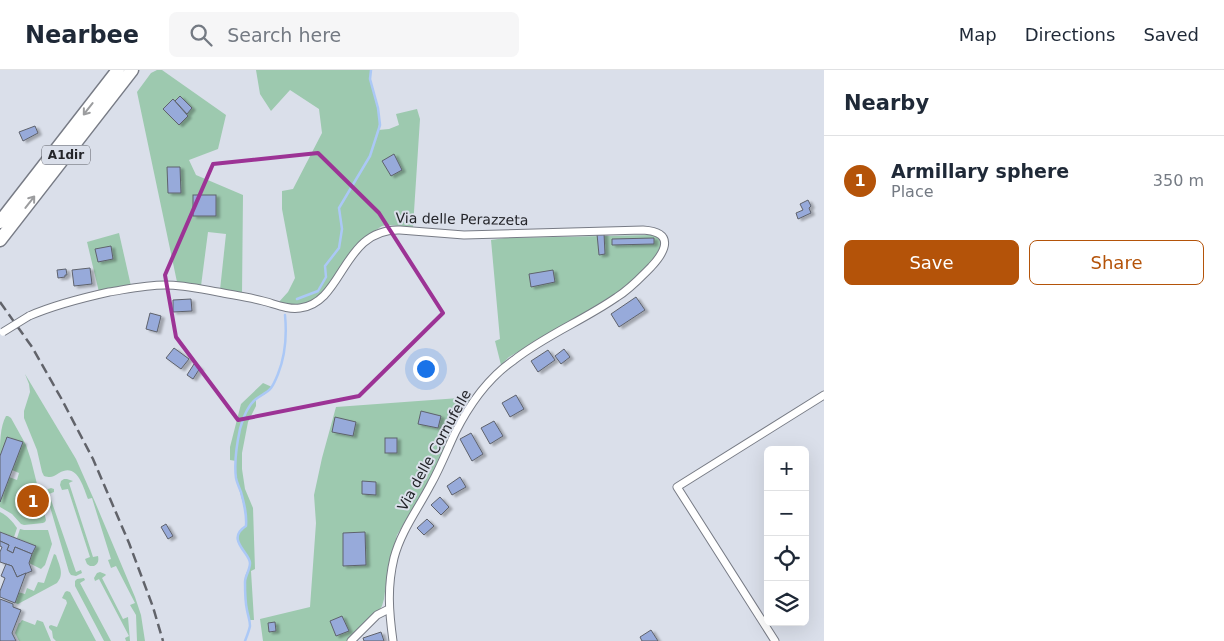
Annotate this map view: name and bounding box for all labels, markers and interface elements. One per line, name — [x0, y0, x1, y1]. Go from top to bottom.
search box — [169, 12, 519, 57]
text: Nearbee — [25, 21, 139, 49]
icon: search — [187, 21, 215, 49]
text: Search here — [227, 24, 341, 46]
text: Map — [959, 24, 997, 45]
text: Directions — [1025, 24, 1115, 45]
text: Saved — [1143, 24, 1199, 45]
text: Nearby — [844, 91, 929, 115]
one-way arrow — [83, 102, 94, 115]
road number: A1dir — [42, 146, 90, 164]
text: Armillary sphere — [891, 160, 1069, 182]
text: 1 — [854, 171, 866, 190]
text: 350 m — [1153, 171, 1204, 190]
text: Place — [891, 182, 934, 201]
one-way arrow — [25, 195, 35, 209]
street label: Via delle Perazzeta — [395, 210, 529, 228]
button: Save — [844, 240, 1019, 285]
button: Share — [1029, 240, 1204, 285]
your location — [413, 356, 439, 382]
street label: Via delle Cornufelle — [394, 387, 474, 513]
map controls — [764, 446, 809, 626]
button: + — [764, 446, 809, 491]
pin: 1 — [17, 482, 49, 520]
button: − — [764, 491, 809, 536]
button: locate — [764, 536, 809, 581]
button: layers — [764, 581, 809, 626]

